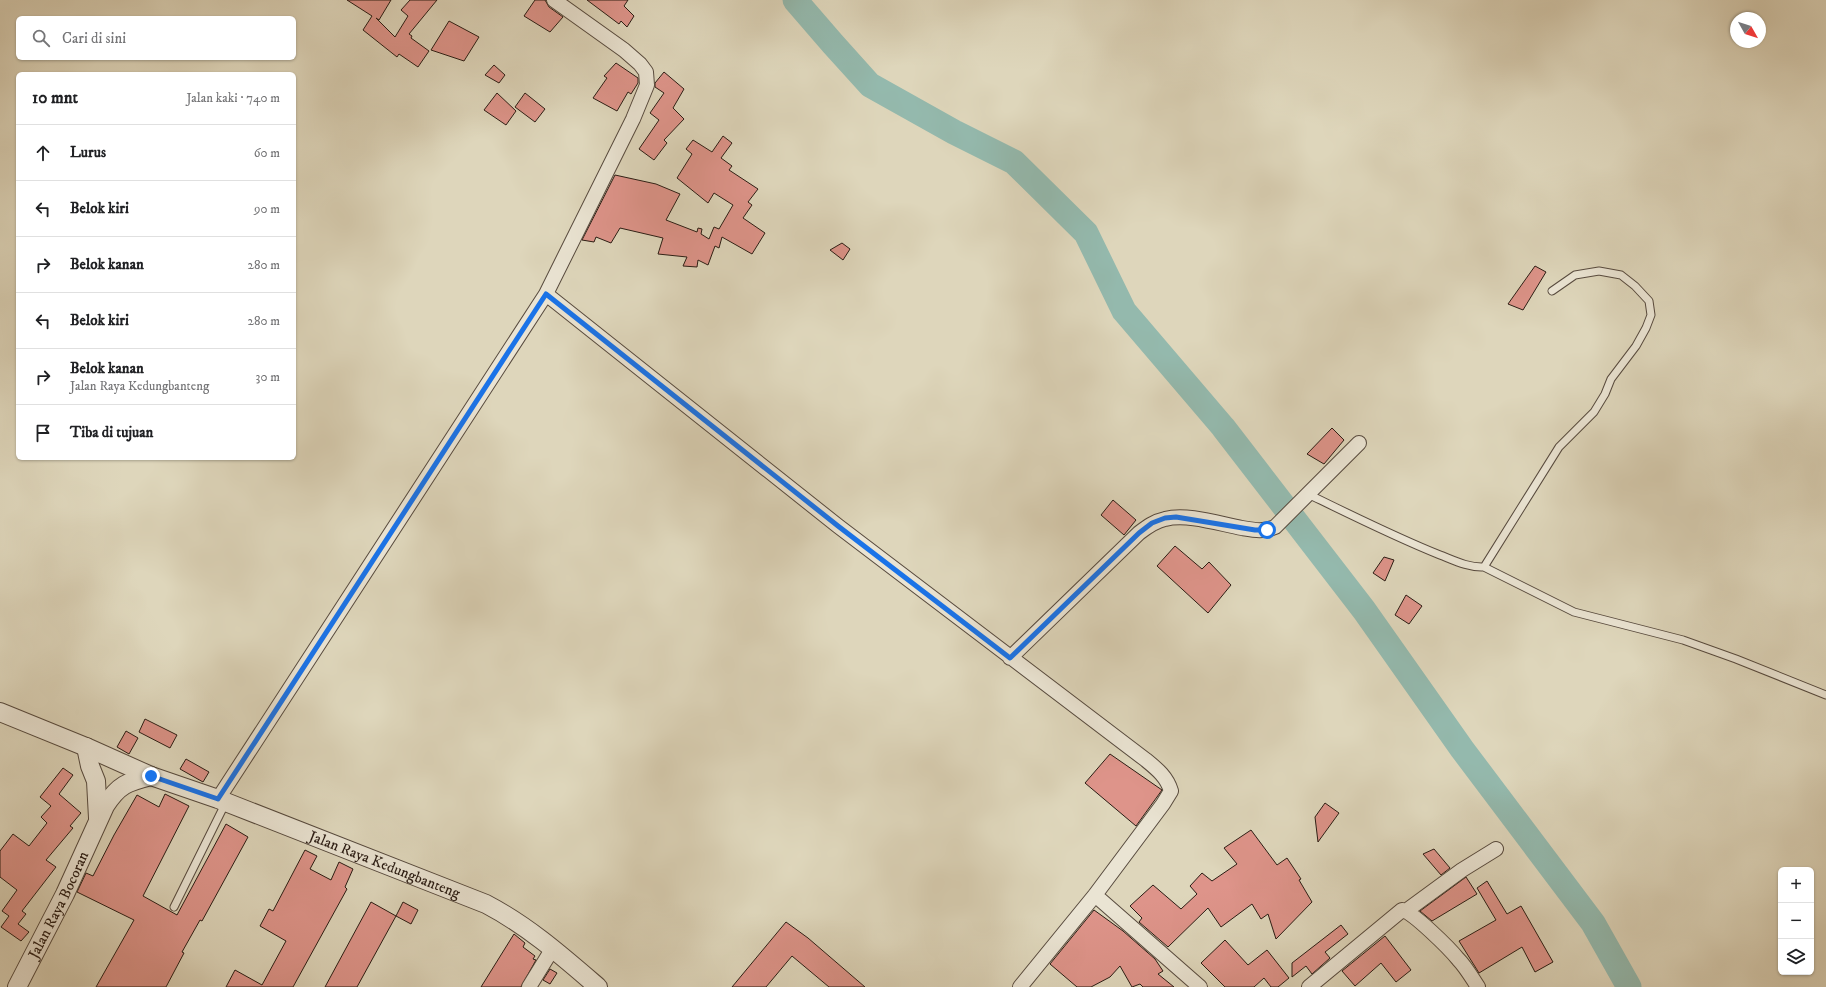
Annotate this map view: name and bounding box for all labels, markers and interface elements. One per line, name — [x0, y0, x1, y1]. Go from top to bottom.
north arrow — [1730, 12, 1766, 48]
search box — [16, 16, 296, 60]
icon: search — [30, 27, 52, 49]
text: Cari di sini — [62, 29, 126, 48]
text: 10 mnt — [32, 87, 78, 109]
text: Jalan kaki · 740 m — [186, 90, 280, 106]
icon: ahead — [32, 142, 54, 164]
text: Lurus — [70, 143, 106, 162]
text: 60 m — [254, 145, 280, 161]
icon: left — [32, 198, 54, 220]
text: Belok kiri — [70, 199, 129, 218]
text: 90 m — [254, 201, 280, 217]
icon: right — [32, 254, 54, 276]
text: Belok kanan — [70, 255, 144, 274]
text: 280 m — [248, 257, 280, 273]
icon: left — [32, 310, 54, 332]
text: Belok kiri — [70, 311, 129, 330]
text: 280 m — [248, 313, 280, 329]
text: Belok kanan — [70, 359, 144, 378]
icon: right — [32, 366, 54, 388]
text: 30 m — [256, 369, 280, 385]
text: Jalan Raya Kedungbanteng — [70, 378, 209, 394]
icon: arrive — [32, 422, 54, 444]
text: Tiba di tujuan — [70, 423, 153, 442]
route start — [1258, 521, 1276, 539]
route end — [142, 767, 160, 785]
street label: Jalan Raya Kedungbanteng — [305, 825, 464, 903]
street label: Jalan Raya Bocoran — [23, 848, 93, 964]
map controls — [1778, 867, 1814, 975]
button: + — [1778, 867, 1814, 903]
button: − — [1778, 903, 1814, 939]
button: layers — [1778, 939, 1814, 975]

